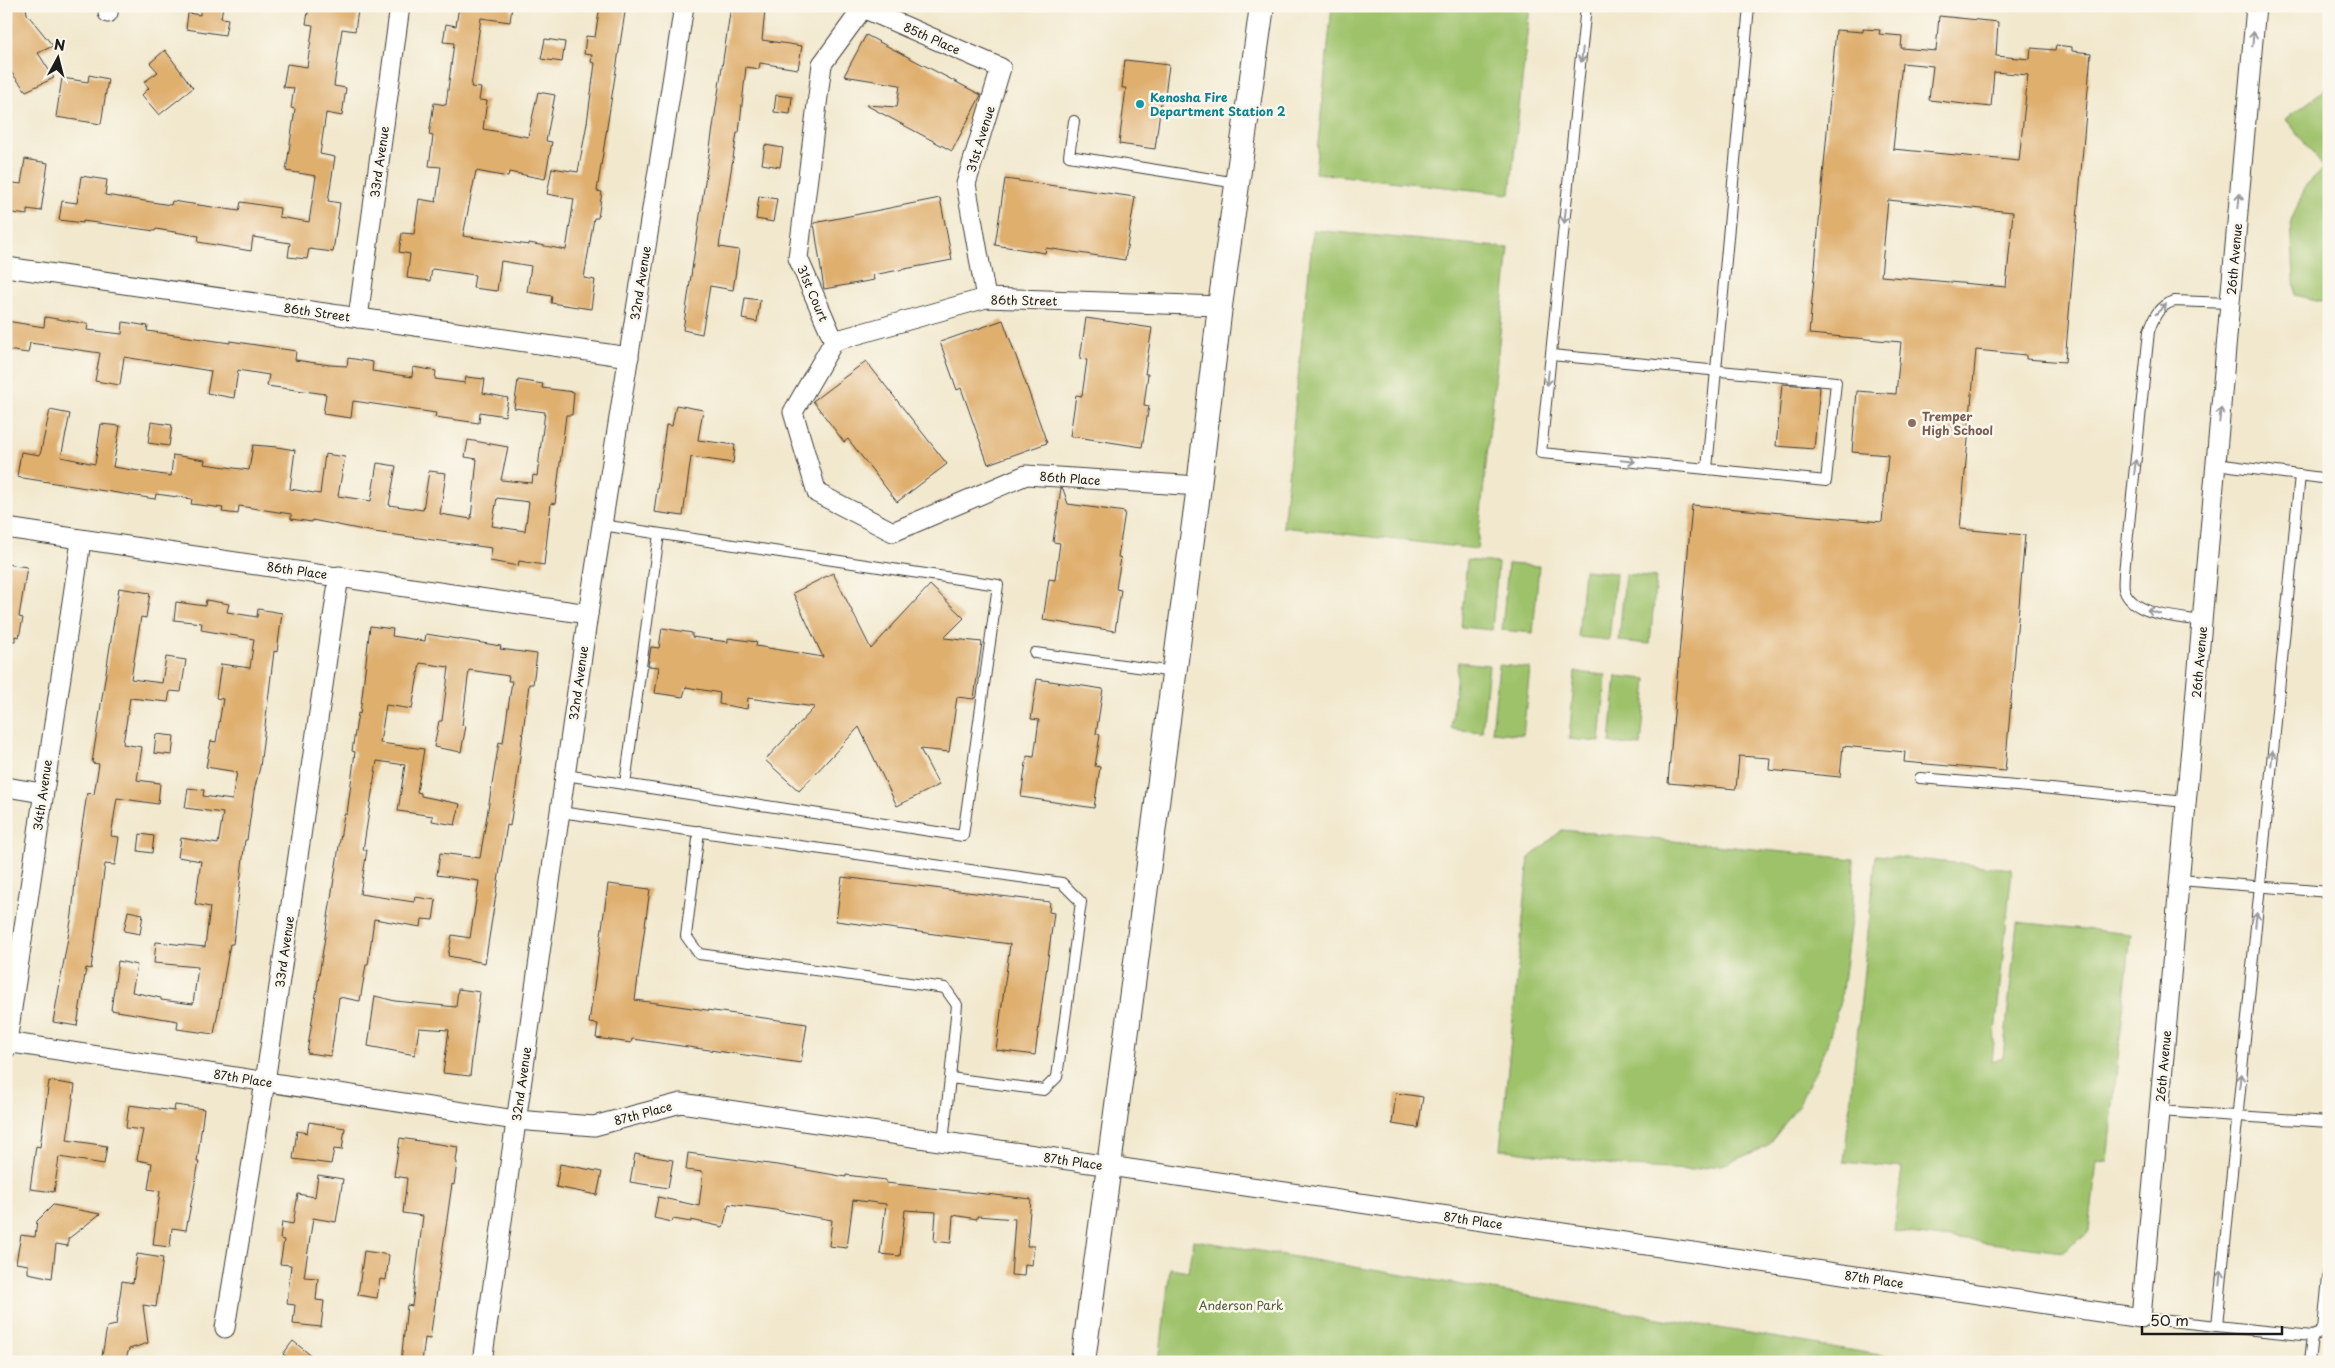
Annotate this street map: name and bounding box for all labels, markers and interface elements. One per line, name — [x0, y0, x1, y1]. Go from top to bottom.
street label: 85th Place — [901, 17, 963, 59]
north arrow — [32, 32, 82, 82]
one-way arrow — [2248, 32, 2258, 48]
text: N — [53, 34, 66, 56]
one-way arrow — [1577, 46, 1586, 62]
place label: Kenosha Fire Department Station 2 — [1150, 88, 1286, 120]
marker: Kenosha Fire Department Station 2 — [1134, 98, 1146, 110]
street label: 31st Avenue — [961, 103, 999, 175]
street label: 33rd Avenue — [365, 124, 393, 199]
one-way arrow — [2234, 194, 2244, 210]
one-way arrow — [1560, 208, 1570, 224]
street label: 26th Avenue — [2222, 222, 2246, 296]
street label: 32nd Avenue — [625, 244, 655, 322]
street label: 31st Court — [793, 262, 833, 324]
street label: 86th Street — [991, 290, 1058, 310]
street label: 86th Street — [283, 298, 351, 326]
one-way arrow — [2155, 303, 2167, 315]
one-way arrow — [1543, 370, 1553, 386]
place label: Tremper High School — [1922, 407, 1993, 439]
one-way arrow — [2215, 408, 2225, 424]
marker: Tremper High School — [1906, 417, 1918, 429]
one-way arrow — [1619, 456, 1635, 466]
one-way arrow — [2130, 459, 2140, 475]
street label: 86th Place — [1039, 467, 1101, 489]
street label: 86th Place — [266, 557, 328, 583]
one-way arrow — [2147, 607, 2163, 616]
street label: 26th Avenue — [2187, 625, 2211, 699]
street label: 32nd Avenue — [564, 644, 592, 721]
one-way arrow — [2268, 750, 2277, 766]
street label: 34th Avenue — [28, 758, 56, 832]
one-way arrow — [2252, 912, 2261, 928]
street label: 33rd Avenue — [270, 914, 298, 989]
street label: 26th Avenue — [2151, 1029, 2175, 1103]
street label: 32nd Avenue — [507, 1045, 535, 1122]
street label: 87th Place — [212, 1064, 274, 1092]
one-way arrow — [2235, 1074, 2244, 1090]
street label: 87th Place — [612, 1097, 674, 1129]
street label: 87th Place — [1042, 1148, 1104, 1174]
street label: 87th Place — [1442, 1207, 1504, 1233]
street label: 87th Place — [1843, 1266, 1905, 1292]
one-way arrow — [2216, 1270, 2226, 1286]
park label: Anderson Park — [1199, 1296, 1283, 1314]
scale bar — [2142, 1303, 2282, 1335]
text: 50 m — [2150, 1308, 2189, 1331]

